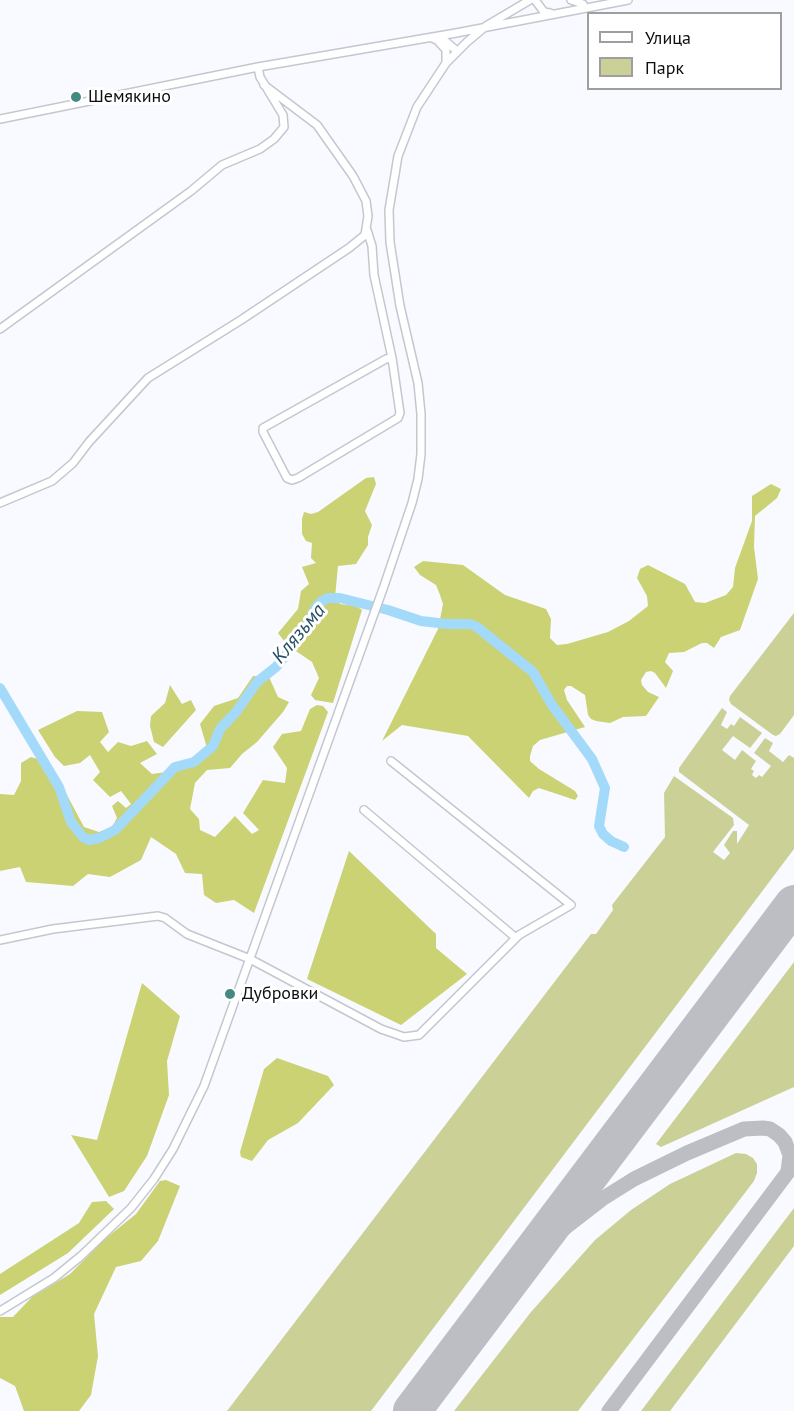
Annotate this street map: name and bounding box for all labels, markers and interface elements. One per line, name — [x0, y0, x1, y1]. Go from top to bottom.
legend — [587, 12, 782, 90]
text: Улица — [645, 26, 691, 49]
text: Парк — [645, 56, 684, 79]
place label: Шемякино — [88, 86, 171, 108]
marker: Шемякино — [69, 90, 83, 104]
water label: Клязьма — [267, 599, 331, 669]
place label: Дубровки — [242, 983, 318, 1005]
marker: Дубровки — [223, 987, 237, 1001]

